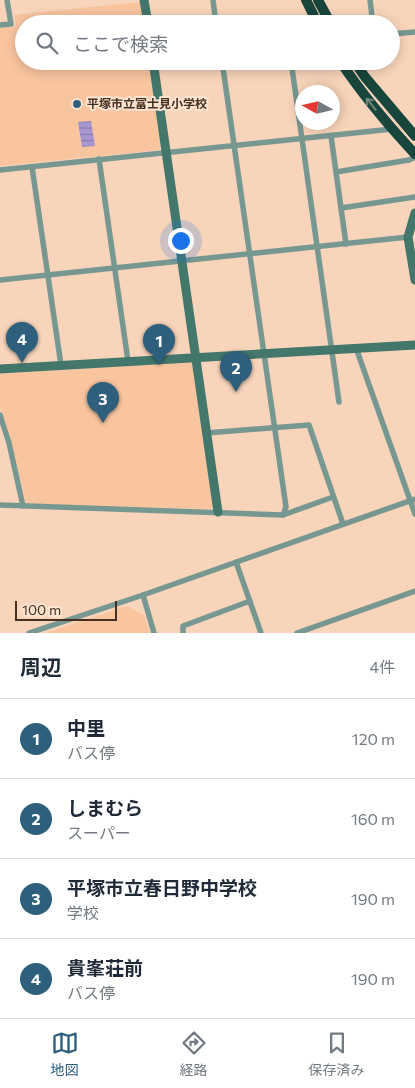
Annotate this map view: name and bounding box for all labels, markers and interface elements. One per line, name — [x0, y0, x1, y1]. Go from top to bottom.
search box — [15, 15, 400, 70]
icon: search — [33, 29, 61, 57]
text: ここで検索 — [73, 32, 168, 55]
north arrow — [295, 85, 340, 130]
place label: 平塚市立富士見小学校 — [87, 96, 207, 110]
marker: 平塚市立富士見小学校 — [71, 98, 83, 110]
one-way arrow — [366, 98, 377, 111]
your location — [168, 228, 194, 254]
pin: 4 — [6, 322, 38, 363]
pin: 1 — [143, 324, 175, 365]
pin: 2 — [220, 351, 252, 392]
pin: 3 — [87, 382, 119, 423]
scale bar — [15, 598, 118, 621]
text: 100 m — [22, 601, 61, 618]
text: 周辺 — [20, 654, 62, 679]
text: 4件 — [369, 657, 395, 676]
text: 中里 — [67, 716, 105, 739]
text: 1 — [32, 729, 40, 748]
text: 120 m — [352, 729, 395, 748]
text: バス停 — [67, 743, 115, 762]
text: しまむら — [67, 796, 143, 819]
text: 2 — [31, 809, 41, 828]
text: 160 m — [351, 809, 395, 828]
text: スーパー — [67, 823, 131, 842]
text: 平塚市立春日野中学校 — [67, 876, 257, 899]
text: 3 — [31, 889, 41, 908]
text: 190 m — [351, 889, 395, 908]
text: 学校 — [67, 903, 99, 922]
text: 貴峯荘前 — [67, 956, 143, 979]
text: 4 — [31, 969, 41, 988]
text: 190 m — [351, 969, 395, 988]
text: バス停 — [67, 983, 115, 1002]
tab: 地図 — [51, 1029, 79, 1079]
tab: 経路 — [180, 1029, 208, 1079]
tab: 保存済み — [309, 1029, 365, 1079]

